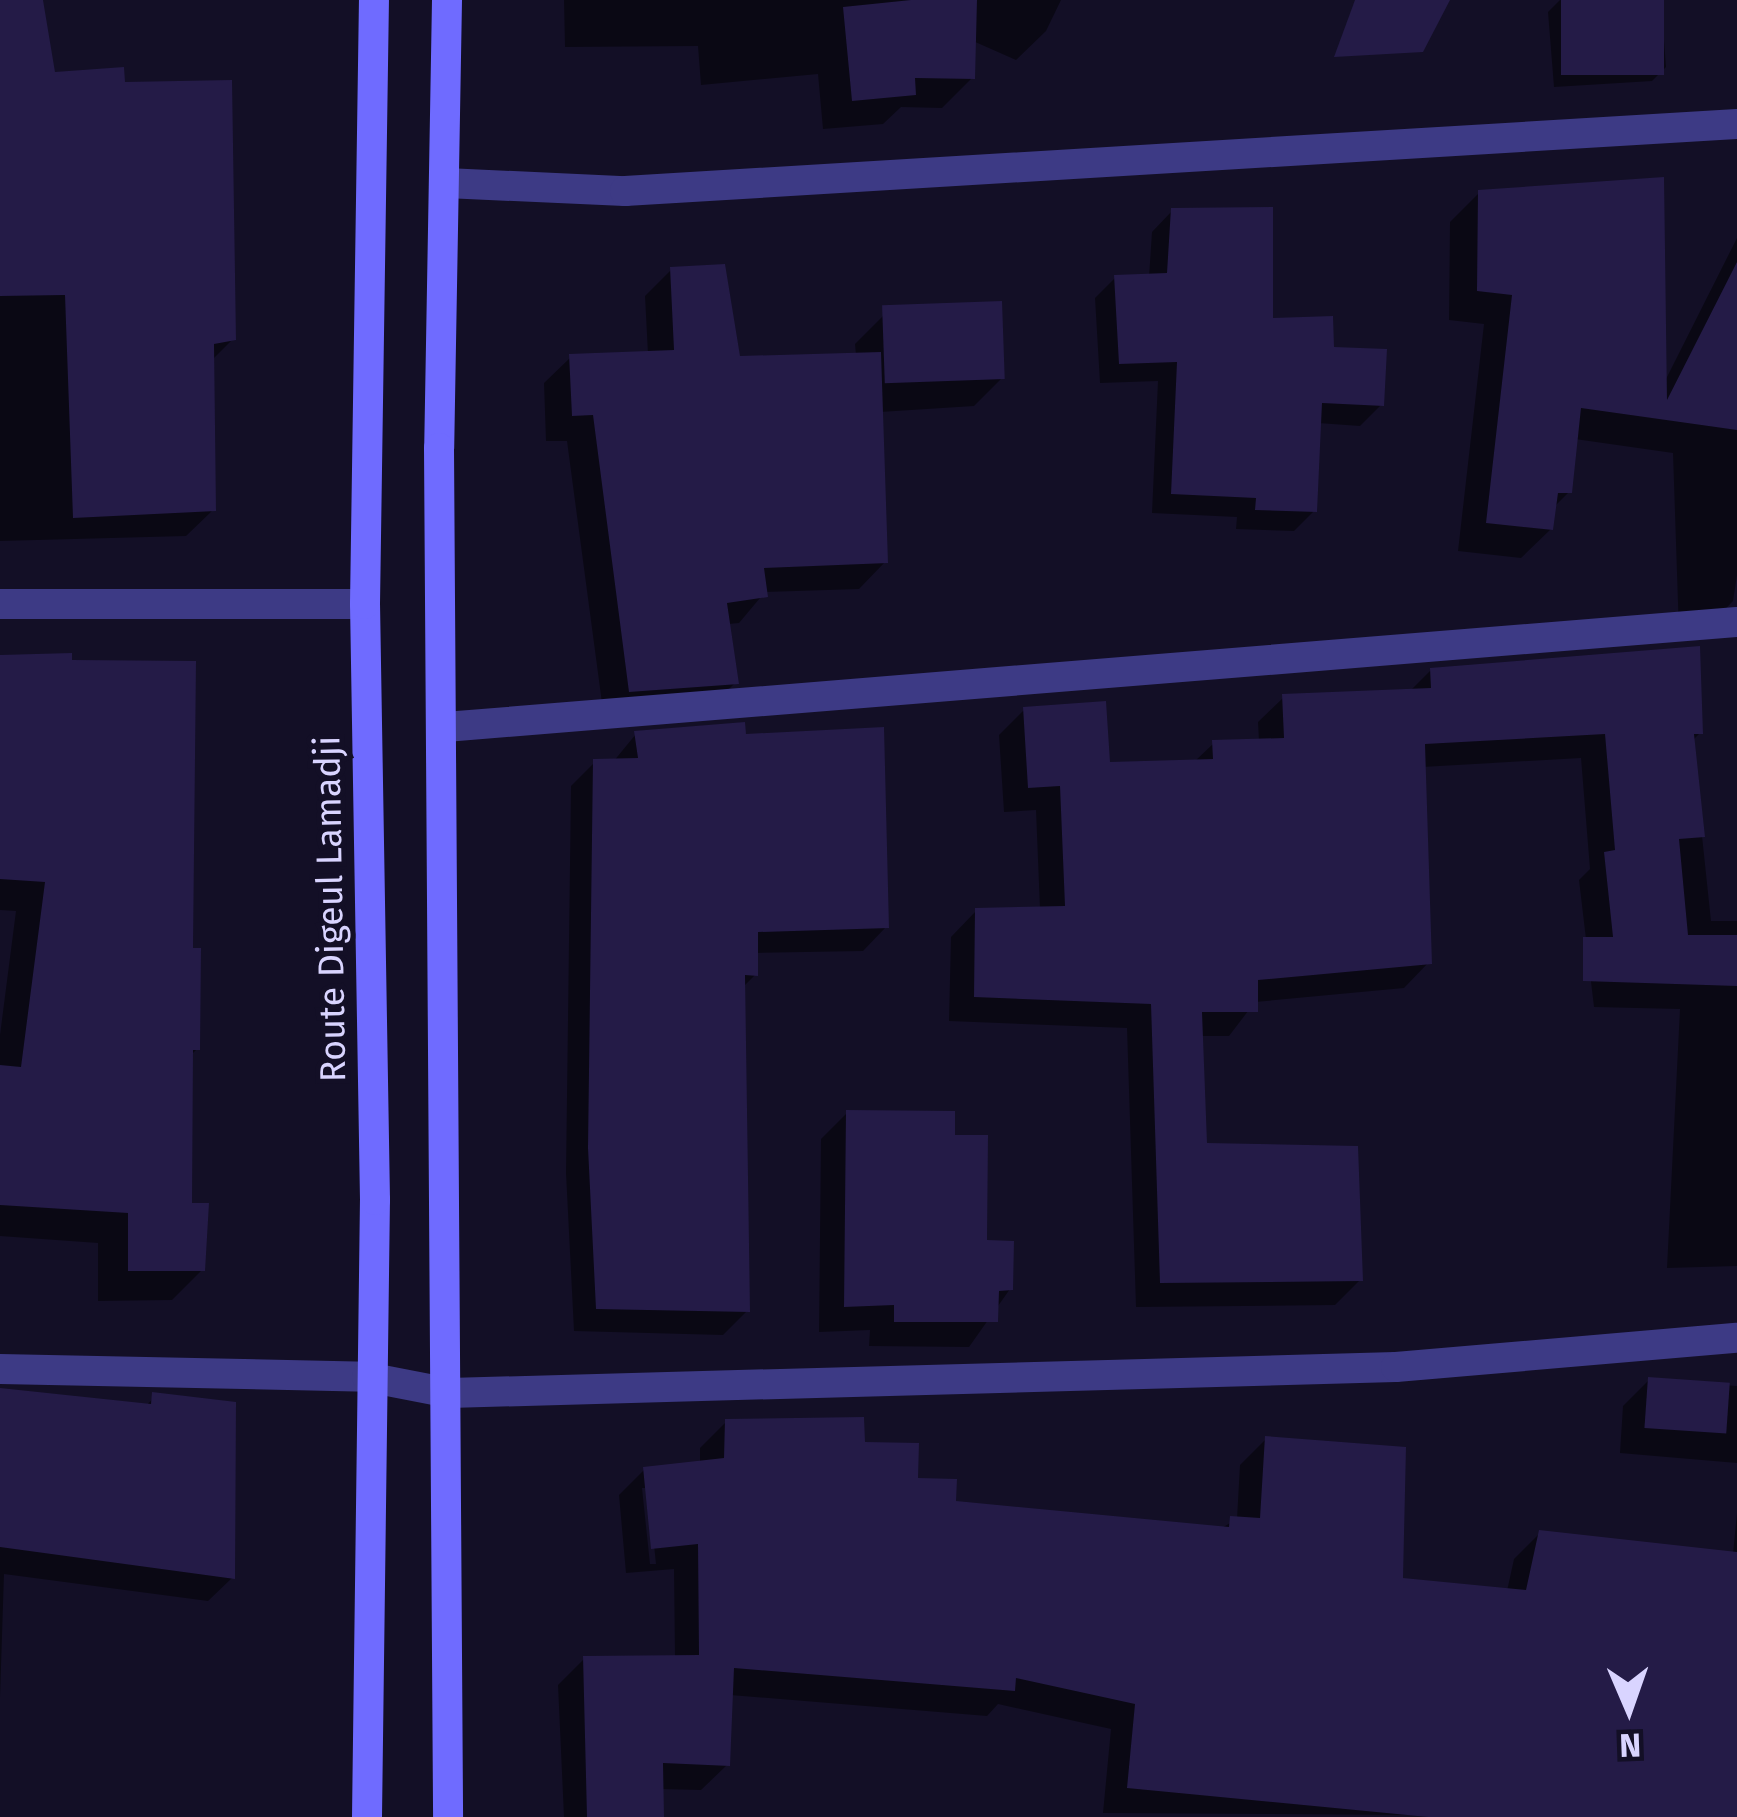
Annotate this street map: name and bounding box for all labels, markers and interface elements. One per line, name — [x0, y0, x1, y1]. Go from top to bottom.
street label: Route Digeul Lamadji — [306, 735, 356, 1083]
north arrow — [1569, 1649, 1689, 1769]
text: N — [1619, 1725, 1642, 1765]

